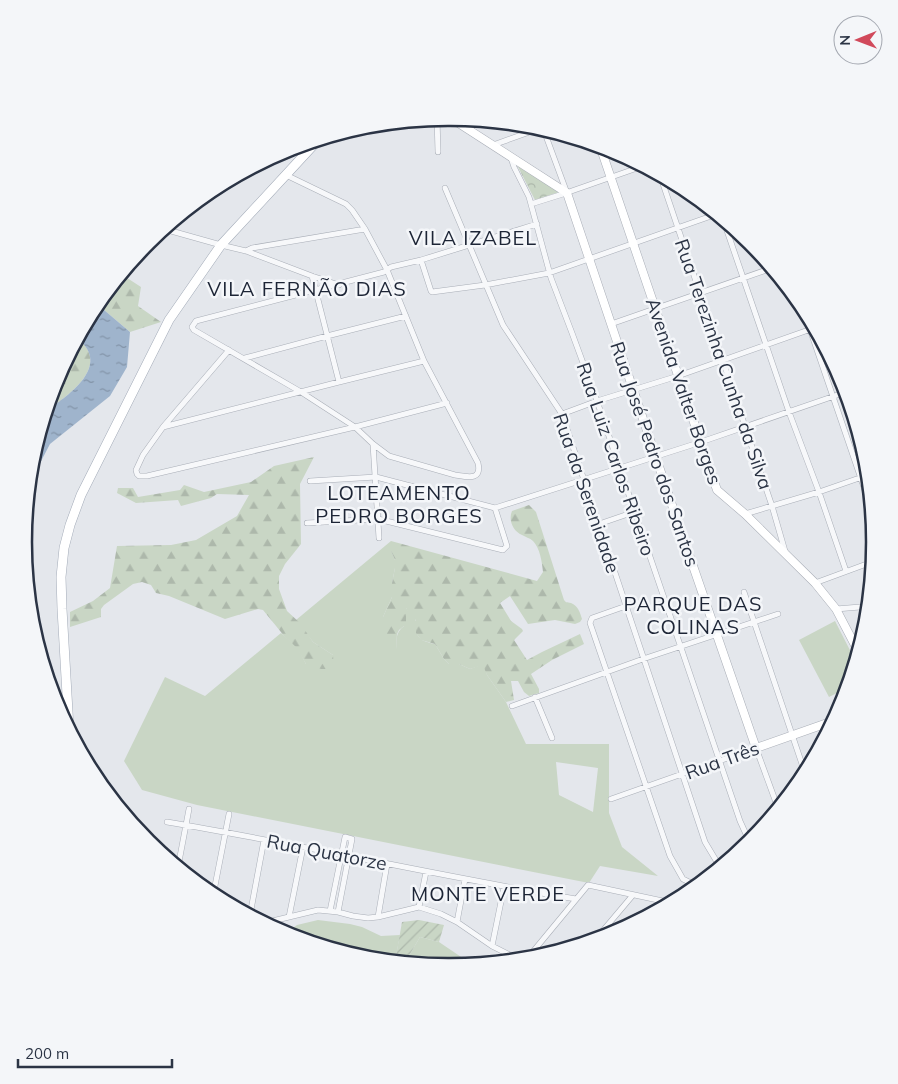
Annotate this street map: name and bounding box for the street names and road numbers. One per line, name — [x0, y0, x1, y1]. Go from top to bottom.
street label: Rua Terezinha Cunha da Silva — [670, 236, 778, 492]
street label: Avenida Valter Borges — [641, 295, 727, 487]
street label: Rua José Pedro dos Santos — [605, 338, 705, 570]
street label: Rua Luiz Carlos Ribeiro — [572, 359, 660, 559]
street label: Rua da Serenidade — [548, 410, 626, 576]
street label: Rua Três — [682, 736, 762, 784]
street label: Rua Quatorze — [265, 829, 389, 875]

